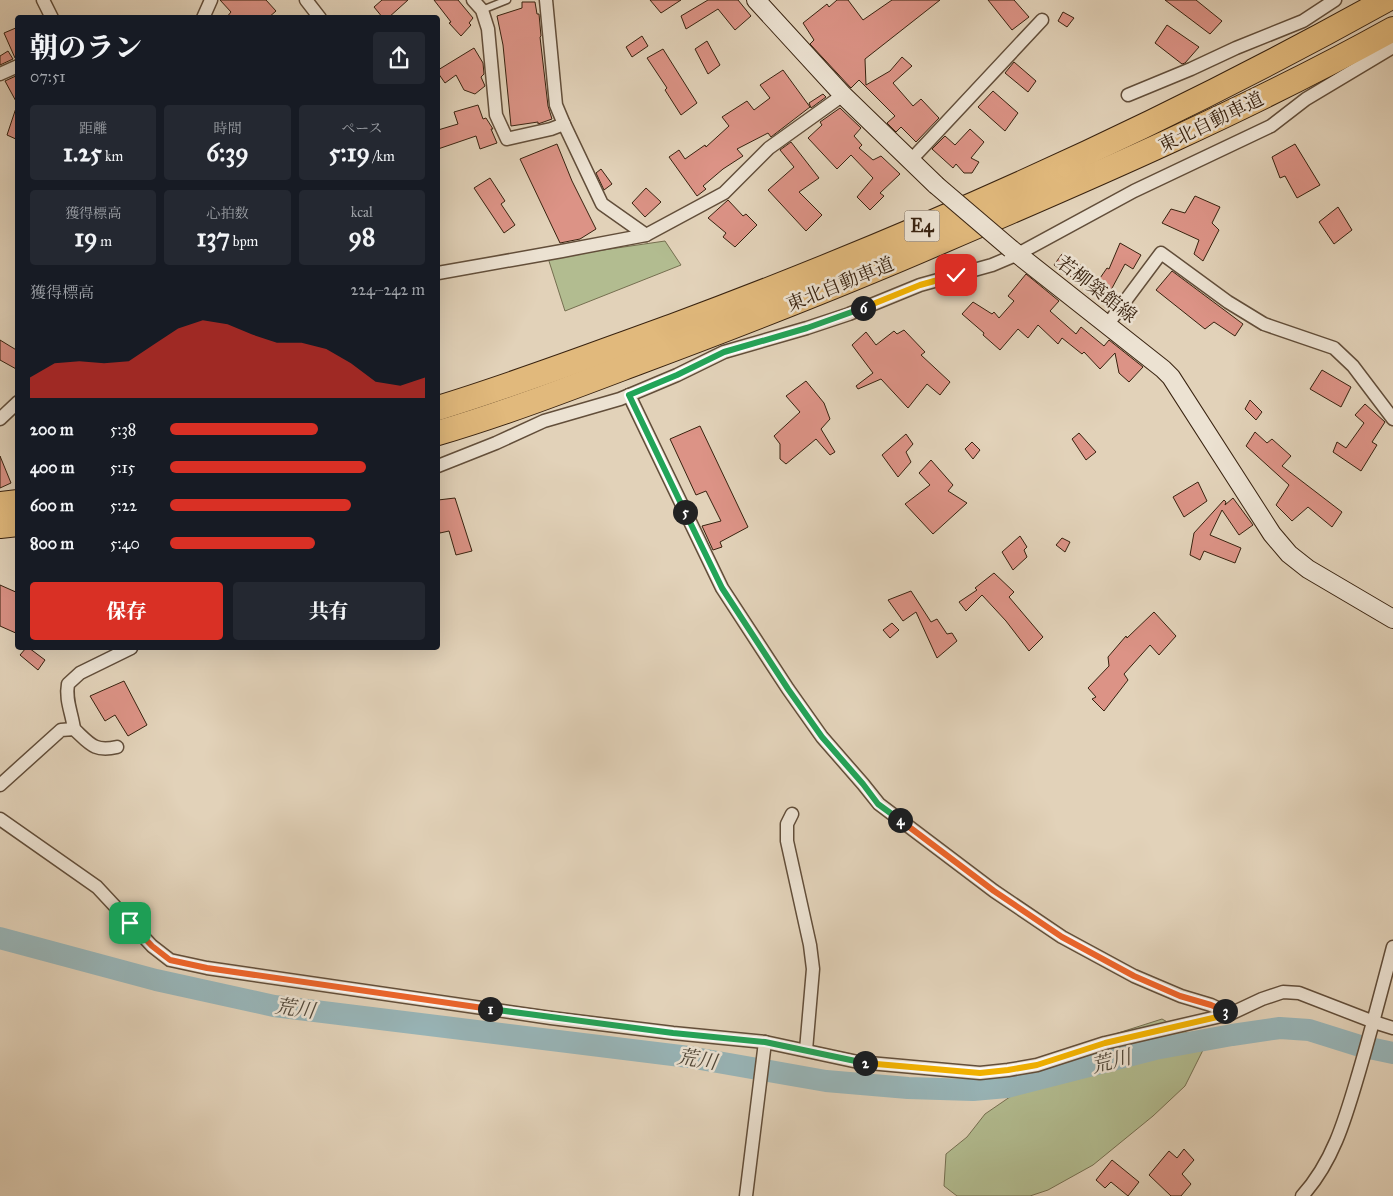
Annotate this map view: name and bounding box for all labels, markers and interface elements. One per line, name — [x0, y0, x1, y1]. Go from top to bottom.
text: 朝のラン — [30, 30, 142, 65]
button: share — [373, 32, 425, 84]
text: 07:51 — [30, 67, 66, 86]
street label: 東北自動車道 — [1155, 87, 1267, 157]
text: 距離 — [79, 120, 107, 137]
text: 時間 — [213, 120, 241, 137]
text: ペース — [341, 120, 382, 137]
text: 1.25 — [63, 137, 102, 168]
text: 6:39 — [206, 137, 249, 168]
text: 5:19 — [329, 137, 370, 168]
text: km — [102, 148, 123, 165]
text: /km — [370, 148, 395, 165]
text: kcal — [351, 204, 373, 221]
text: 獲得標高 — [65, 205, 121, 222]
text: 心拍数 — [206, 205, 248, 222]
road number: E4 — [904, 210, 940, 242]
text: 98 — [348, 221, 375, 252]
text: 19 — [74, 222, 97, 253]
text: 137 — [197, 222, 230, 253]
text: m — [97, 233, 112, 250]
text: bpm — [230, 233, 258, 250]
street label: 若柳築館線 — [1052, 251, 1142, 327]
street label: 東北自動車道 — [783, 252, 897, 316]
pin — [935, 254, 977, 296]
icon: check — [942, 261, 970, 289]
text: 224–242 m — [350, 280, 425, 299]
text: 獲得標高 — [30, 283, 94, 302]
pin: 6 — [850, 296, 876, 320]
text: 6 — [860, 300, 867, 317]
text: 200 m — [30, 420, 73, 439]
text: 5:38 — [110, 420, 136, 439]
text: 400 m — [30, 458, 74, 477]
text: 5:15 — [110, 458, 135, 477]
text: 600 m — [30, 496, 74, 515]
text: 5:22 — [110, 496, 137, 515]
pin: 5 — [672, 500, 698, 524]
text: 5 — [682, 504, 689, 521]
text: 800 m — [30, 534, 74, 553]
text: 5:40 — [110, 534, 140, 553]
button: 保存 — [30, 582, 223, 640]
button: 共有 — [233, 582, 425, 640]
pin: 4 — [888, 808, 912, 832]
text: 4 — [897, 812, 904, 829]
pin — [109, 902, 151, 944]
icon: arrive — [116, 909, 144, 937]
water label: 荒川 — [274, 993, 318, 1023]
pin: 1 — [478, 996, 502, 1022]
pin: 3 — [1212, 998, 1238, 1024]
text: 1 — [488, 1001, 493, 1018]
text: 3 — [1223, 1003, 1228, 1020]
water label: 荒川 — [675, 1044, 721, 1074]
water label: 荒川 — [1089, 1044, 1135, 1077]
pin: 2 — [852, 1050, 878, 1076]
text: 2 — [862, 1055, 869, 1072]

